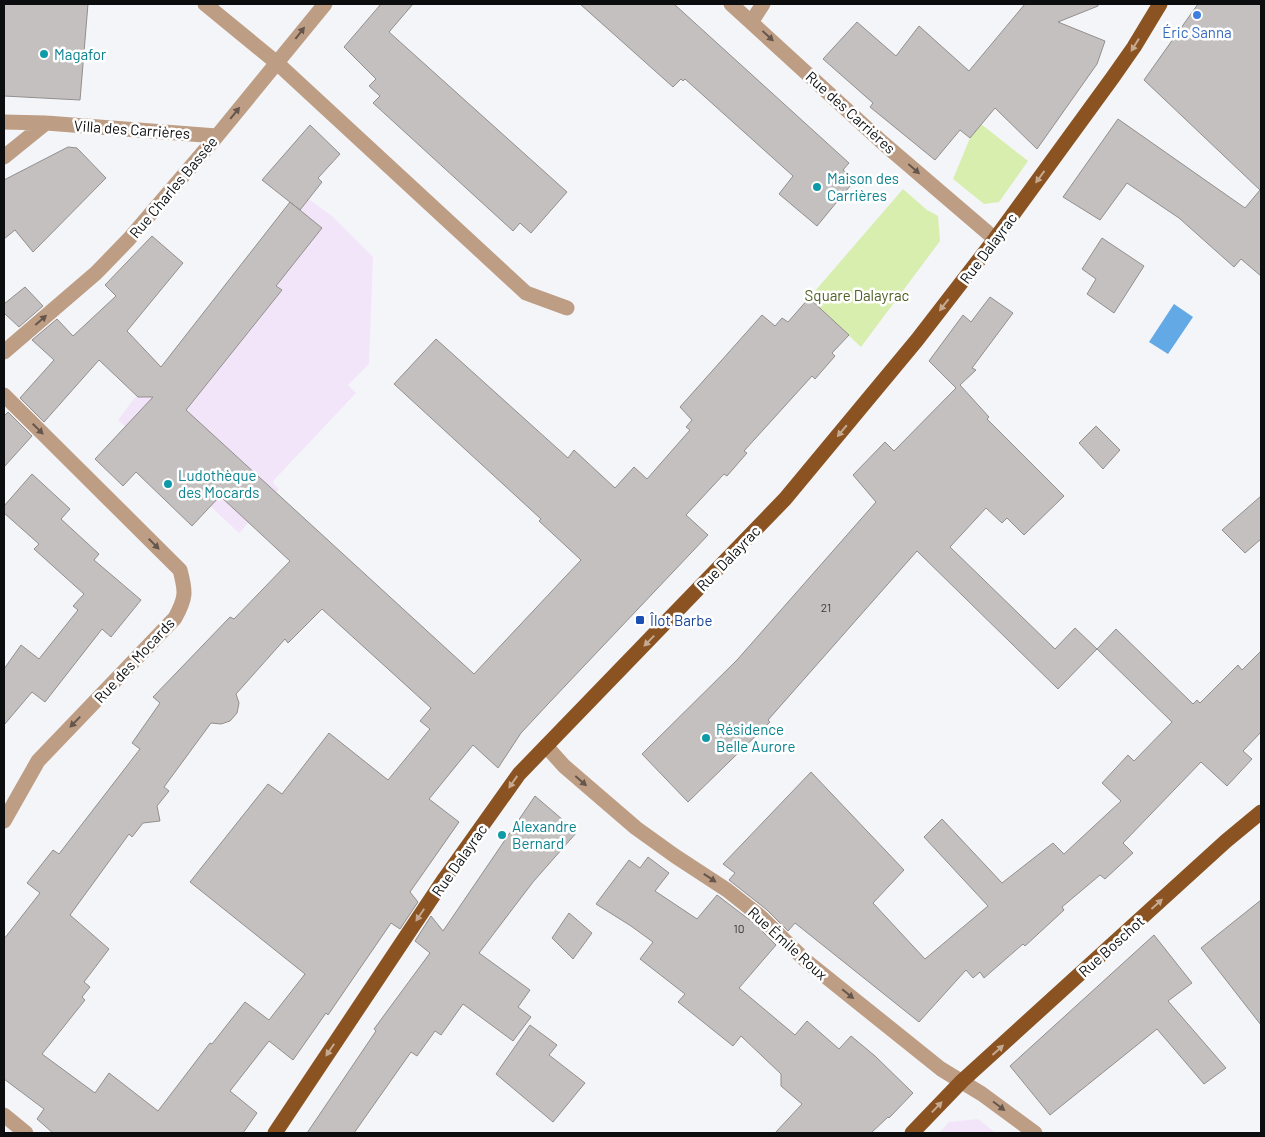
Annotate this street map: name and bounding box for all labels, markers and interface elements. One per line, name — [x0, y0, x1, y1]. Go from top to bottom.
marker: Éric Sanna — [1191, 9, 1203, 21]
place label: Éric Sanna — [1162, 23, 1232, 41]
one-way arrow — [295, 27, 306, 40]
one-way arrow — [761, 30, 773, 42]
one-way arrow — [1130, 39, 1140, 52]
place label: Magafor — [54, 45, 107, 63]
marker: Magafor — [38, 48, 50, 60]
street label: Rue des Carrières — [802, 67, 900, 157]
one-way arrow — [230, 107, 241, 120]
street label: Villa des Carrières — [73, 116, 191, 142]
street label: Rue Charles Bassée — [125, 132, 221, 242]
one-way arrow — [908, 163, 920, 174]
place label: Maison des Carrières — [827, 169, 899, 204]
one-way arrow — [1035, 170, 1045, 184]
marker: Maison des Carrières — [811, 181, 823, 193]
street label: Rue Dalayrac — [956, 209, 1021, 287]
park label: Square Dalayrac — [805, 286, 910, 304]
one-way arrow — [939, 298, 950, 311]
one-way arrow — [34, 315, 47, 326]
one-way arrow — [32, 423, 44, 435]
one-way arrow — [836, 424, 847, 437]
place label: Ludothèque des Mocards — [178, 466, 259, 501]
marker: Ludothèque des Mocards — [162, 478, 174, 490]
street label: Rue Dalayrac — [692, 521, 764, 594]
one-way arrow — [147, 537, 159, 549]
house number: 21 — [821, 600, 831, 614]
place label: Îlot Barbe — [650, 611, 712, 629]
street label: Rue des Mocards — [90, 614, 178, 706]
marker: Îlot Barbe — [634, 614, 646, 626]
one-way arrow — [643, 634, 655, 646]
one-way arrow — [69, 716, 81, 728]
place label: Résidence Belle Aurore — [716, 720, 795, 755]
marker: Résidence Belle Aurore — [700, 732, 712, 744]
one-way arrow — [508, 775, 518, 789]
one-way arrow — [574, 775, 587, 786]
place label: Alexandre Bernard — [512, 817, 577, 852]
street label: Rue Dalayrac — [428, 820, 491, 900]
marker: Alexandre Bernard — [496, 829, 508, 841]
one-way arrow — [704, 873, 717, 883]
one-way arrow — [1150, 898, 1162, 910]
street label: Rue Émile Roux — [745, 903, 831, 983]
one-way arrow — [416, 908, 425, 922]
street label: Rue Boschot — [1074, 912, 1148, 980]
house number: 10 — [734, 921, 744, 935]
one-way arrow — [841, 989, 854, 1000]
one-way arrow — [325, 1044, 335, 1057]
one-way arrow — [992, 1044, 1005, 1055]
one-way arrow — [992, 1101, 1005, 1112]
one-way arrow — [931, 1102, 943, 1114]

